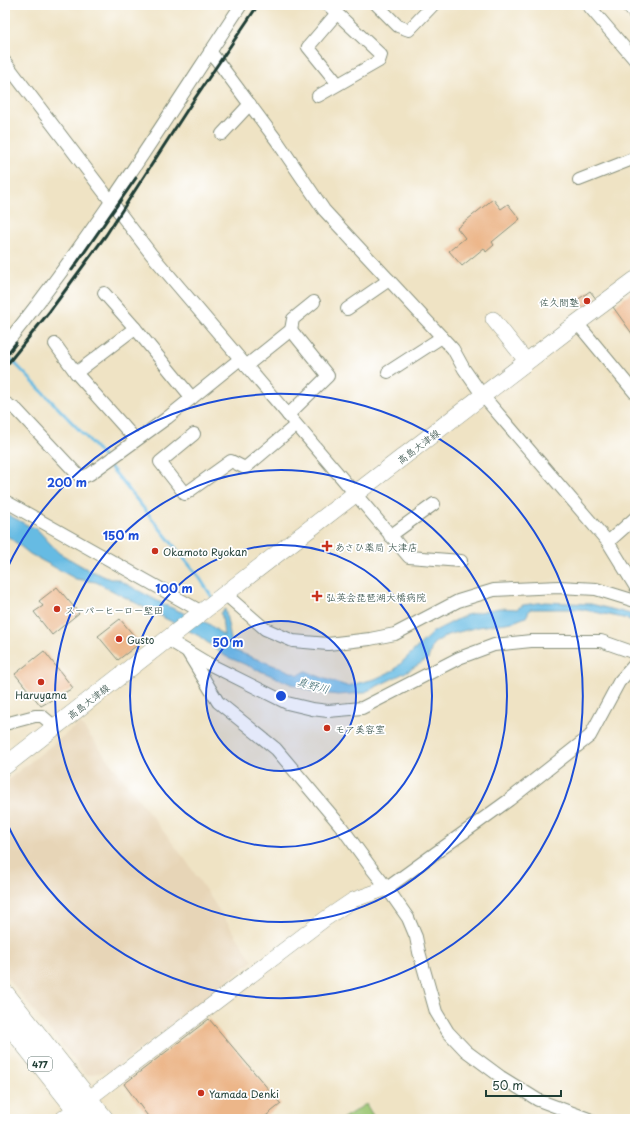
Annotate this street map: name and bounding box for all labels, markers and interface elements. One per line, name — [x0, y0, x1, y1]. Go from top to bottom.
place label: 佐久間塾 — [539, 294, 579, 309]
marker: 佐久間塾 — [582, 296, 592, 306]
street label: 高島大津線 — [394, 425, 442, 467]
text: 200 m — [47, 473, 87, 491]
text: 150 m — [103, 526, 139, 544]
place label: あさひ薬局 大津店 — [335, 539, 418, 554]
marker: あさひ薬局 大津店 — [322, 541, 332, 551]
place label: Okamoto Ryokan — [163, 544, 247, 559]
marker: Okamoto Ryokan — [150, 546, 160, 556]
text: 100 m — [155, 579, 193, 597]
place label: 弘英会琵琶湖大橋病院 — [326, 589, 426, 604]
marker: 弘英会琵琶湖大橋病院 — [311, 590, 323, 602]
place label: スーパーヒーロー堅田 — [65, 602, 164, 617]
marker: スーパーヒーロー堅田 — [52, 604, 62, 614]
place label: Gusto — [127, 632, 155, 647]
text: 50 m — [212, 633, 244, 651]
marker: Gusto — [114, 634, 124, 644]
water label: 真野川 — [295, 673, 331, 697]
marker: Haruyama — [36, 677, 46, 687]
street label: 高島大津線 — [64, 680, 112, 722]
place label: Haruyama — [15, 687, 68, 702]
centre of rings — [274, 689, 288, 703]
place label: モア美容室 — [335, 721, 385, 736]
marker: モア美容室 — [322, 723, 332, 733]
road number: 477 — [28, 1057, 52, 1071]
scale bar — [486, 1072, 561, 1098]
text: 50 m — [492, 1076, 523, 1094]
place label: Yamada Denki — [209, 1086, 279, 1101]
marker: Yamada Denki — [196, 1088, 206, 1098]

